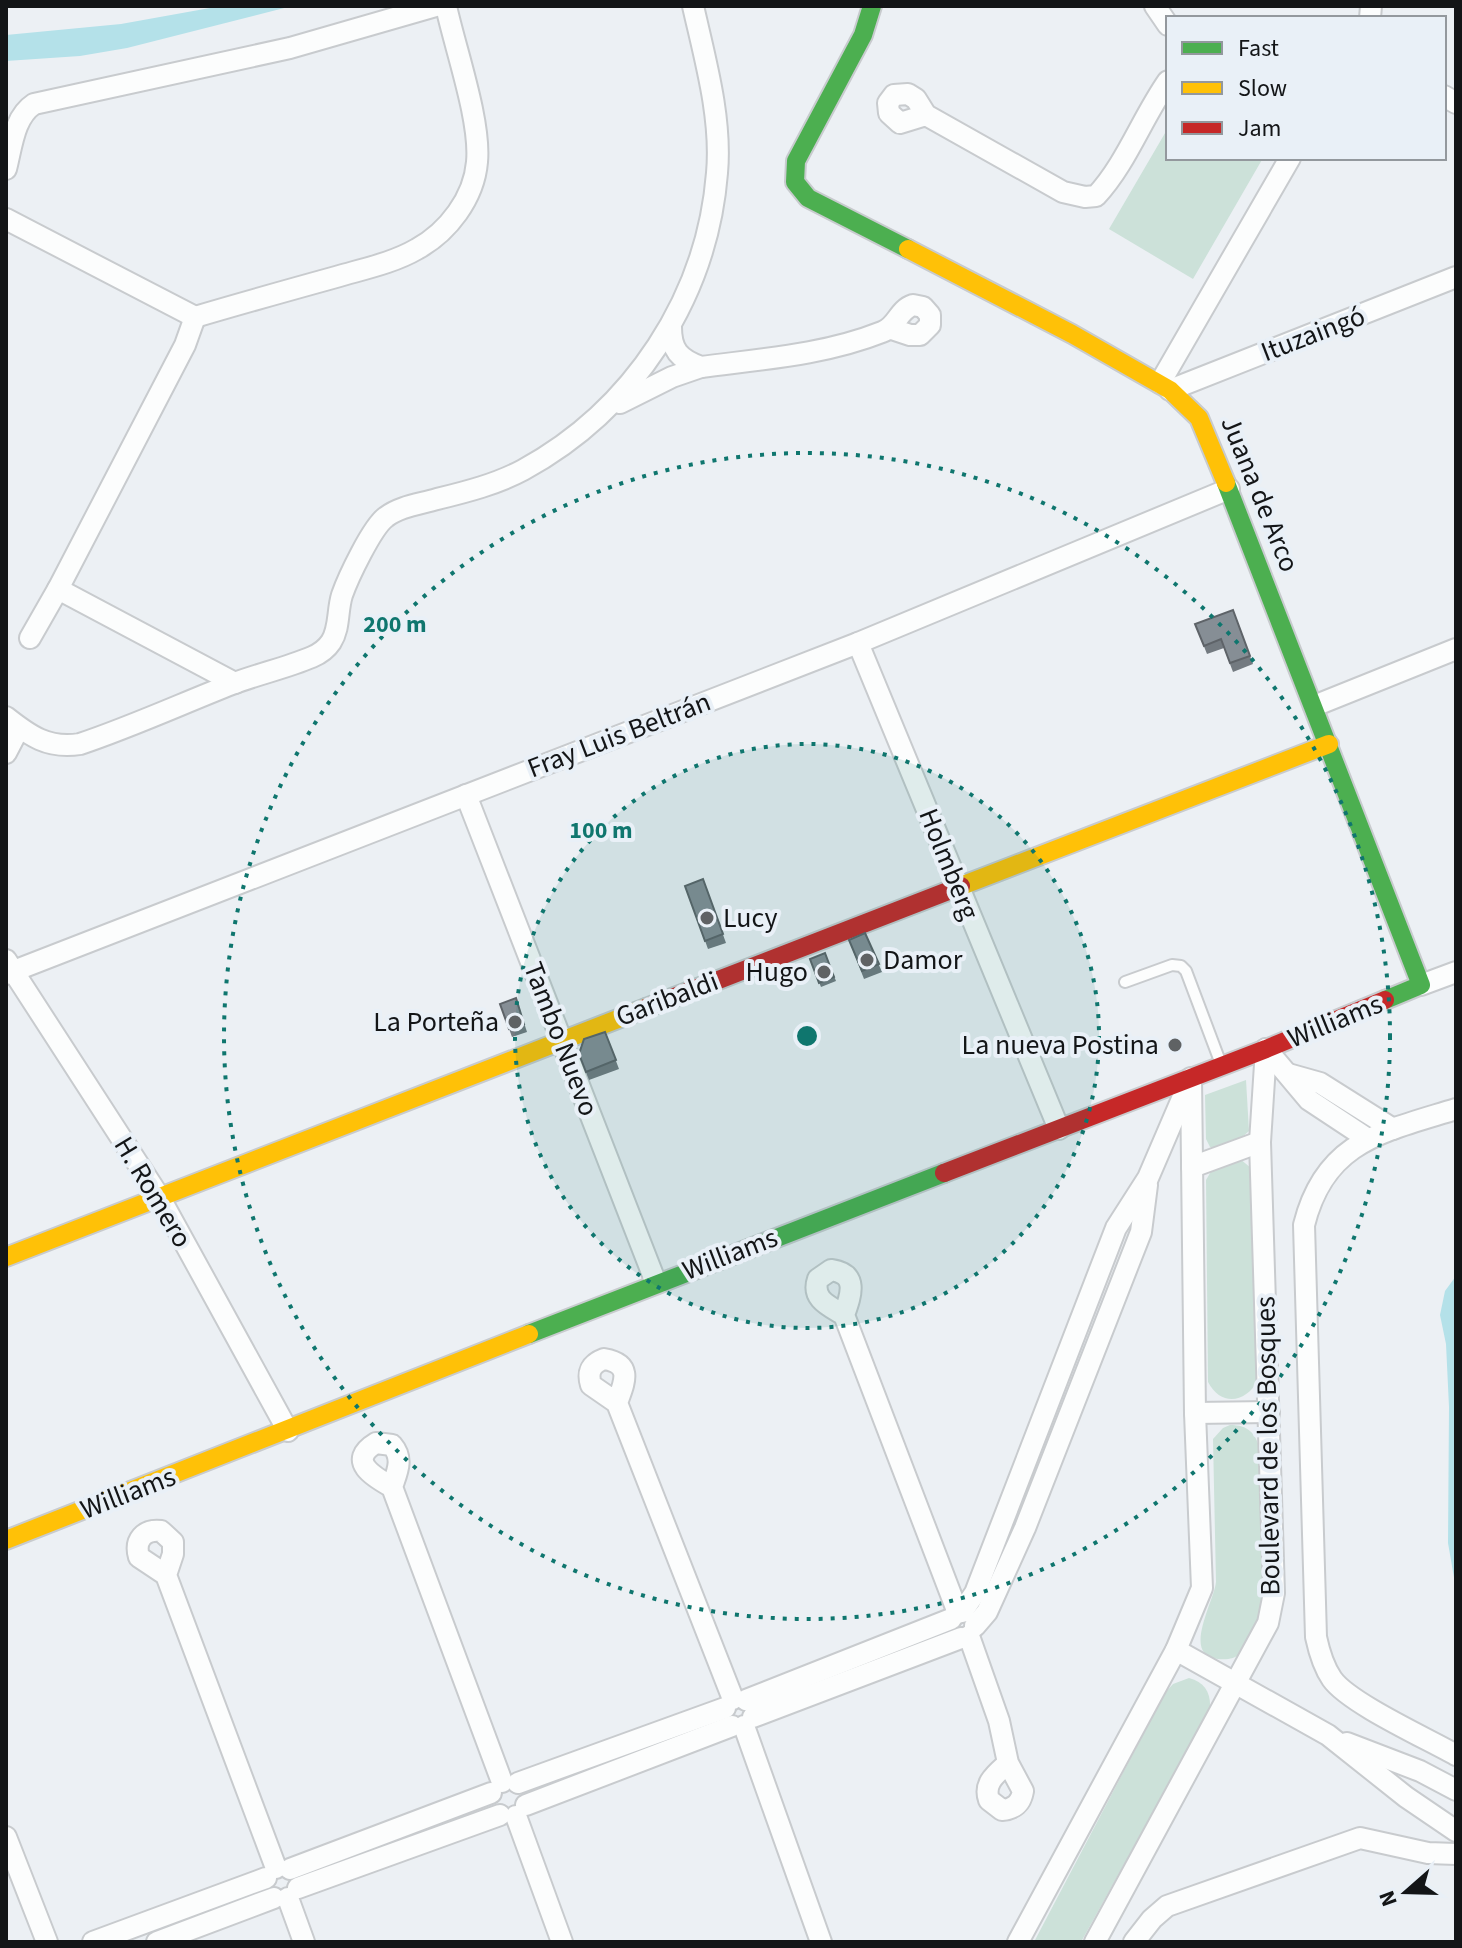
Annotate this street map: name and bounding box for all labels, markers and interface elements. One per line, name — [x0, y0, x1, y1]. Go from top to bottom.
legend — [1166, 16, 1446, 160]
text: Fast — [1238, 31, 1279, 66]
text: Slow — [1238, 71, 1287, 106]
text: Jam — [1238, 111, 1282, 146]
street label: Ituzaingó — [1255, 296, 1371, 372]
street label: Juana de Arco — [1211, 410, 1309, 578]
text: 200 m — [363, 607, 427, 642]
street label: Fray Luis Beltrán — [522, 682, 716, 788]
street label: Holmberg — [909, 802, 989, 926]
text: 100 m — [569, 813, 633, 848]
place label: Lucy — [723, 898, 778, 938]
marker: Lucy — [698, 909, 716, 927]
place label: Damor — [883, 940, 963, 980]
marker: Damor — [858, 951, 876, 969]
place label: Hugo — [746, 952, 808, 992]
street label: Tambo Nuevo — [513, 956, 609, 1122]
street label: Garibaldi — [610, 961, 724, 1037]
marker: Hugo — [815, 963, 833, 981]
street label: Williams — [1282, 984, 1388, 1058]
place label: La Porteña — [373, 1002, 499, 1042]
marker: La Porteña — [506, 1013, 524, 1031]
centre of rings — [793, 1022, 821, 1050]
place label: La nueva Postina — [962, 1025, 1159, 1065]
marker: La nueva Postina — [1166, 1036, 1184, 1054]
street label: H. Romero — [104, 1129, 202, 1255]
street label: Williams — [677, 1218, 783, 1290]
street label: Boulevard de los Bosques — [1245, 1296, 1291, 1596]
street label: Williams — [75, 1457, 181, 1529]
north arrow — [1366, 1852, 1446, 1932]
text: N — [1371, 1886, 1406, 1911]

